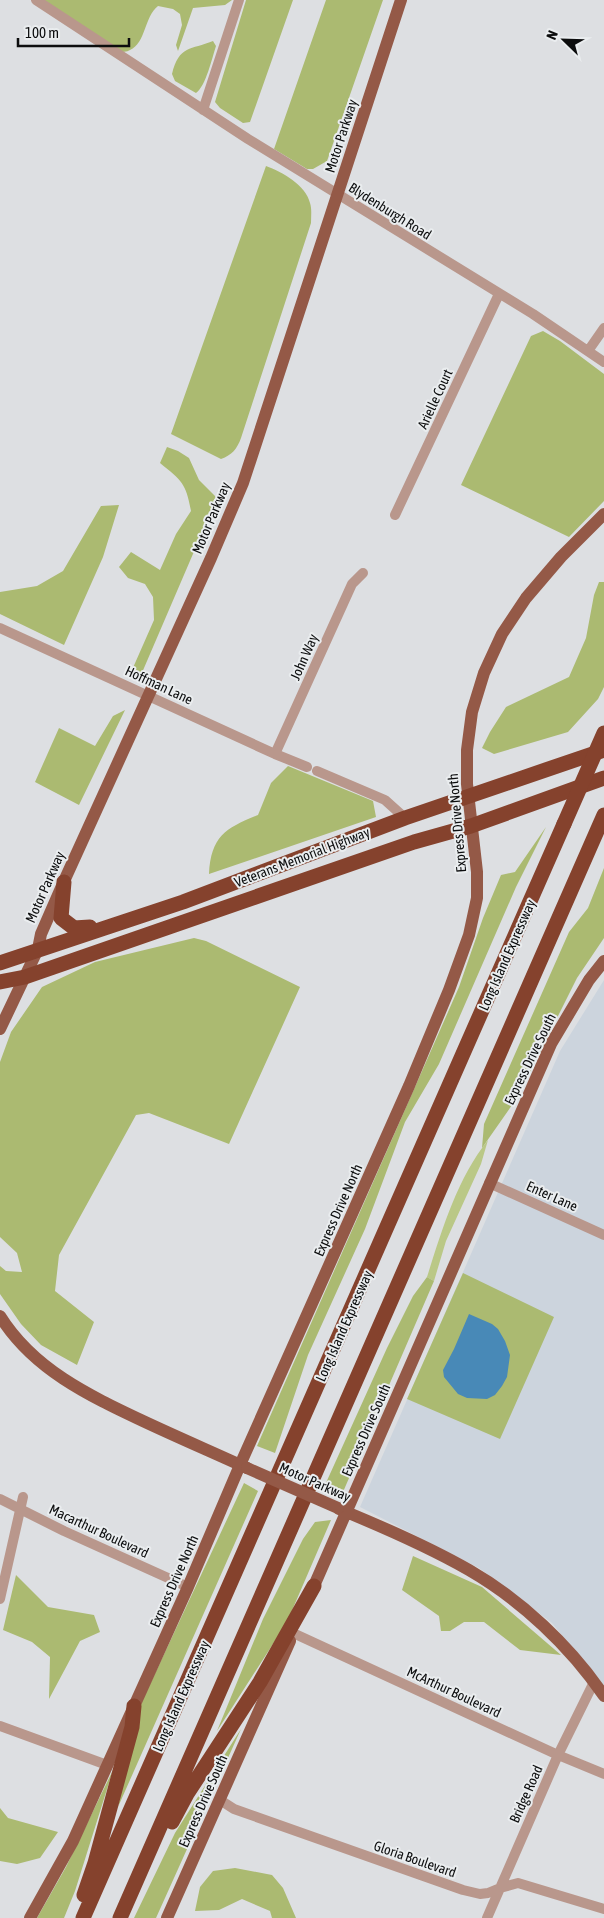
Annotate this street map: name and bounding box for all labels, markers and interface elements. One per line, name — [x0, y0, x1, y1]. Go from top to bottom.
scale bar — [18, 15, 129, 47]
north arrow — [539, 15, 589, 65]
text: 100 m — [25, 24, 59, 41]
text: N — [543, 28, 561, 42]
street label: Motor Parkway — [322, 97, 360, 175]
street label: Blydenburgh Road — [346, 179, 434, 243]
street label: Arielle Court — [414, 367, 456, 431]
street label: Motor Parkway — [189, 480, 233, 556]
street label: John Way — [287, 631, 321, 682]
street label: Hoffman Lane — [123, 662, 195, 708]
street label: Express Drive North — [445, 773, 469, 873]
street label: Veterans Memorial Highway — [232, 824, 372, 890]
street label: Motor Parkway — [22, 849, 68, 925]
street label: Long Island Expressway — [475, 897, 539, 1013]
street label: Express Drive South — [501, 1011, 559, 1107]
street label: Express Drive North — [310, 1161, 366, 1259]
street label: Enter Lane — [524, 1178, 580, 1214]
street label: Long Island Expressway — [312, 1268, 376, 1384]
street label: Express Drive South — [338, 1381, 394, 1479]
street label: Motor Parkway — [277, 1459, 353, 1505]
street label: Macarthur Boulevard — [47, 1501, 151, 1561]
street label: Express Drive North — [146, 1532, 202, 1630]
street label: Long Island Expressway — [149, 1638, 213, 1754]
street label: McArthur Boulevard — [405, 1663, 503, 1721]
street label: Express Drive South — [175, 1752, 231, 1850]
street label: Bridge Road — [506, 1763, 546, 1825]
street label: Gloria Boulevard — [372, 1837, 458, 1881]

